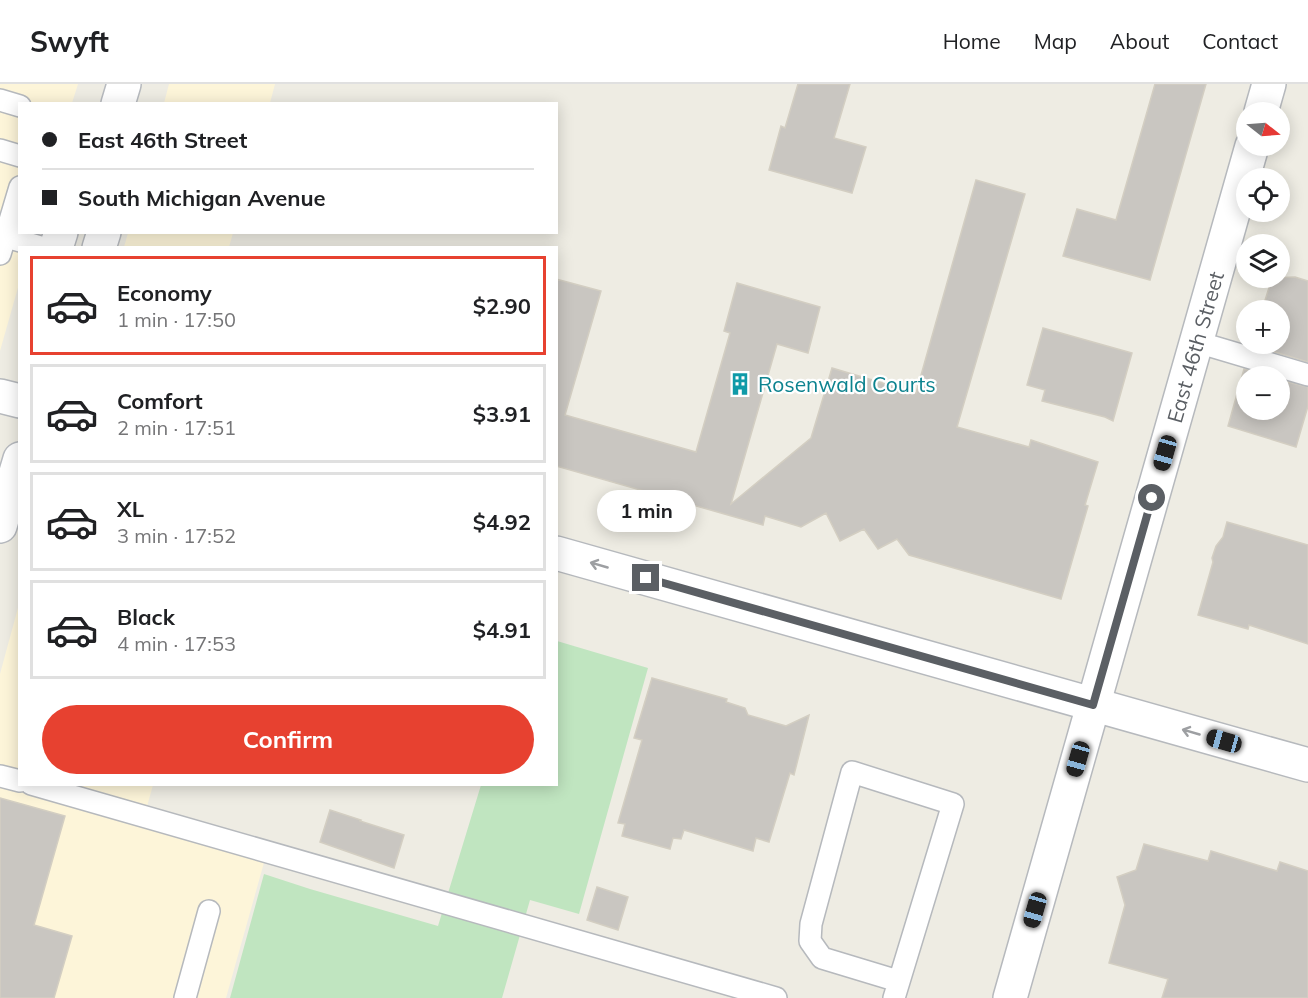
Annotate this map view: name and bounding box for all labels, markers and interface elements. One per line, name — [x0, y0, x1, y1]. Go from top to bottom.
text: Swyft — [30, 24, 109, 59]
text: Home — [943, 28, 1001, 54]
text: Map — [1034, 28, 1077, 54]
text: About — [1110, 28, 1169, 54]
text: Contact — [1202, 28, 1278, 54]
north arrow — [1236, 102, 1290, 156]
map controls — [1236, 102, 1290, 420]
text: East 46th Street — [78, 126, 247, 154]
button: locate — [1236, 168, 1290, 222]
text: South Michigan Avenue — [78, 184, 326, 212]
button: layers — [1236, 234, 1290, 288]
street label: East 46th Street — [1161, 268, 1229, 426]
icon: car — [45, 279, 99, 333]
text: Economy — [117, 279, 212, 307]
text: $2.90 — [473, 292, 531, 320]
button: + — [1236, 300, 1290, 354]
text: 1 min · 17:50 — [117, 307, 236, 332]
button: − — [1236, 366, 1290, 420]
building icon: Rosenwald Courts — [727, 371, 753, 397]
place label: Rosenwald Courts — [758, 371, 936, 397]
icon: car — [45, 387, 99, 441]
text: Comfort — [117, 387, 203, 415]
text: $3.91 — [473, 400, 531, 428]
text: 2 min · 17:51 — [117, 415, 236, 440]
car — [1151, 433, 1179, 473]
route start — [1138, 484, 1165, 511]
callout: 1 min — [596, 491, 696, 533]
icon: car — [45, 495, 99, 549]
text: XL — [117, 495, 144, 523]
text: 1 min — [620, 498, 673, 523]
text: $4.92 — [473, 508, 531, 536]
text: 3 min · 17:52 — [117, 523, 236, 548]
one-way arrow — [590, 559, 609, 570]
route end — [632, 564, 659, 591]
icon: car — [45, 603, 99, 657]
text: Black — [117, 603, 175, 631]
text: $4.91 — [473, 616, 531, 644]
text: 4 min · 17:53 — [117, 631, 236, 656]
button: Confirm — [42, 705, 534, 774]
one-way arrow — [1182, 726, 1201, 737]
car — [1204, 727, 1244, 755]
car — [1064, 739, 1092, 779]
car — [1021, 890, 1049, 930]

